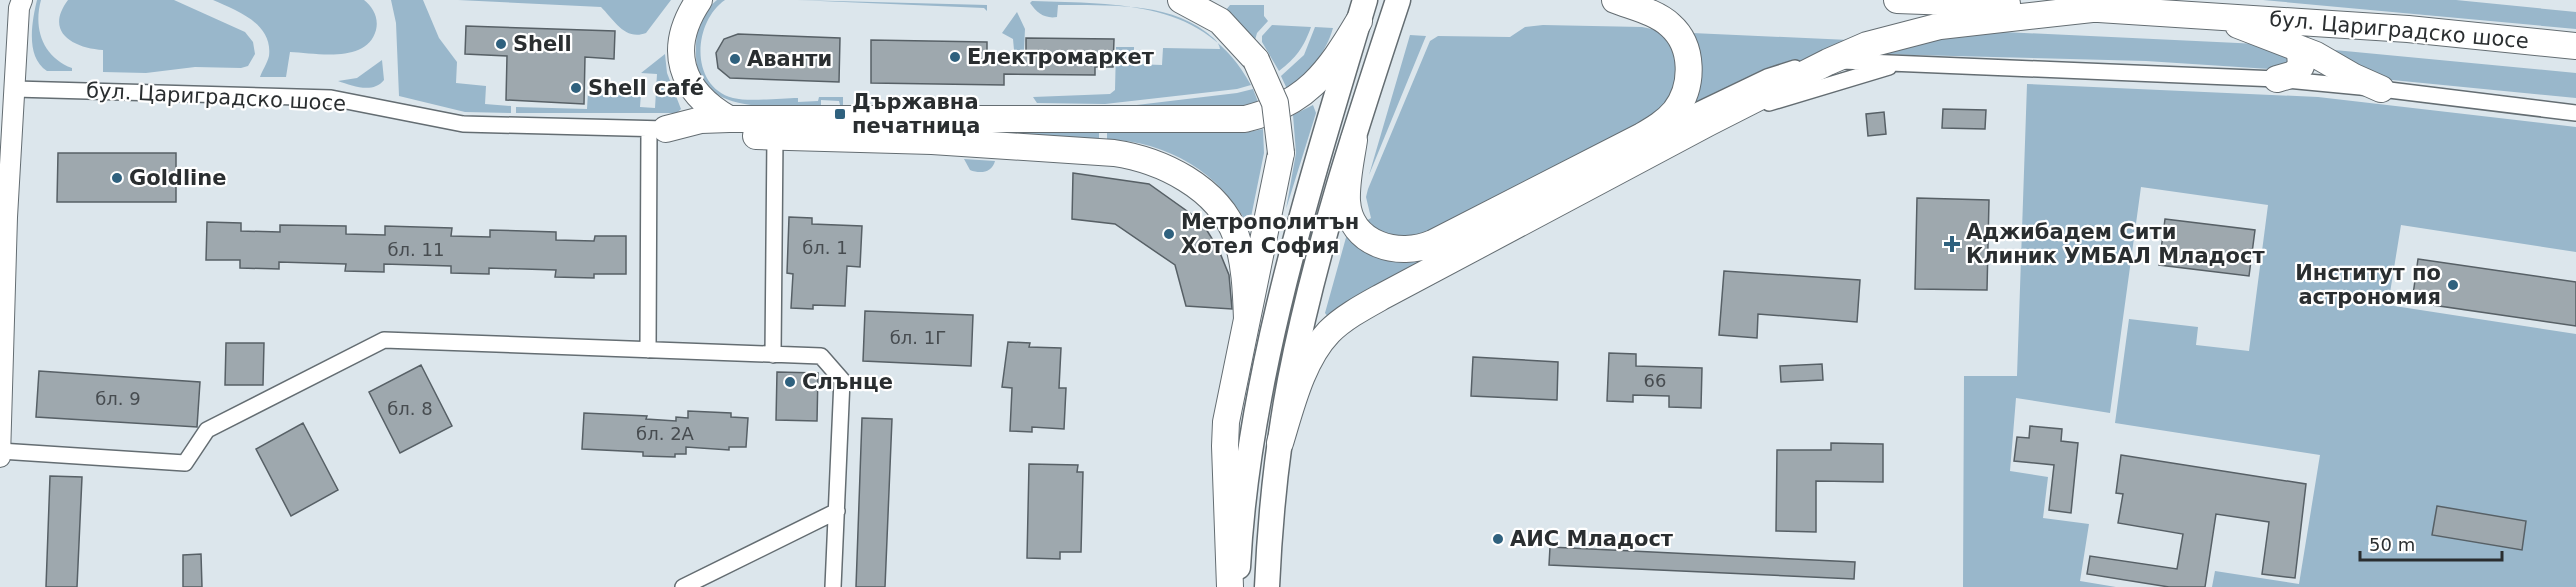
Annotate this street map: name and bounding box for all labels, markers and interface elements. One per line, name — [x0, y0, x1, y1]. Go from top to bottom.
street label: бул. Цариградско шосе — [2268, 7, 2530, 53]
place label: Shell — [513, 32, 572, 56]
marker: Shell — [494, 37, 508, 51]
place label: Електромаркет — [967, 45, 1155, 69]
place label: Аванти — [747, 47, 832, 71]
marker: Електромаркет — [948, 50, 962, 64]
marker: Аванти — [728, 52, 742, 66]
place label: Shell café — [588, 76, 704, 100]
street label: бул. Цариградско шосе — [85, 78, 347, 116]
marker: Shell café — [569, 81, 583, 95]
place label: Държавна печатница — [852, 90, 980, 138]
marker: Държавна печатница — [833, 107, 847, 121]
place label: Goldline — [129, 166, 226, 190]
marker: Goldline — [110, 171, 124, 185]
place label: Метрополитън Хотел София — [1181, 210, 1359, 258]
place label: Аджибадем Сити Клиник УМБАЛ Младост — [1966, 220, 2265, 268]
marker: Метрополитън Хотел София — [1162, 227, 1176, 241]
marker: Аджибадем Сити Клиник УМБАЛ Младост — [1943, 235, 1961, 253]
house number: бл. 1 — [802, 237, 848, 258]
house number: бл. 11 — [388, 239, 444, 260]
place label: Институт по астрономия — [2295, 261, 2441, 309]
marker: Институт по астрономия — [2446, 278, 2460, 292]
house number: бл. 1Г — [890, 327, 946, 348]
place label: Слънце — [802, 370, 893, 394]
house number: 66 — [1644, 370, 1666, 391]
marker: Слънце — [783, 375, 797, 389]
house number: бл. 9 — [95, 388, 141, 409]
house number: бл. 8 — [387, 398, 433, 419]
house number: бл. 2А — [636, 423, 695, 444]
scale bar — [2360, 524, 2502, 562]
place label: АИС Младост — [1510, 527, 1674, 551]
marker: АИС Младост — [1491, 532, 1505, 546]
text: 50 m — [2369, 534, 2415, 555]

